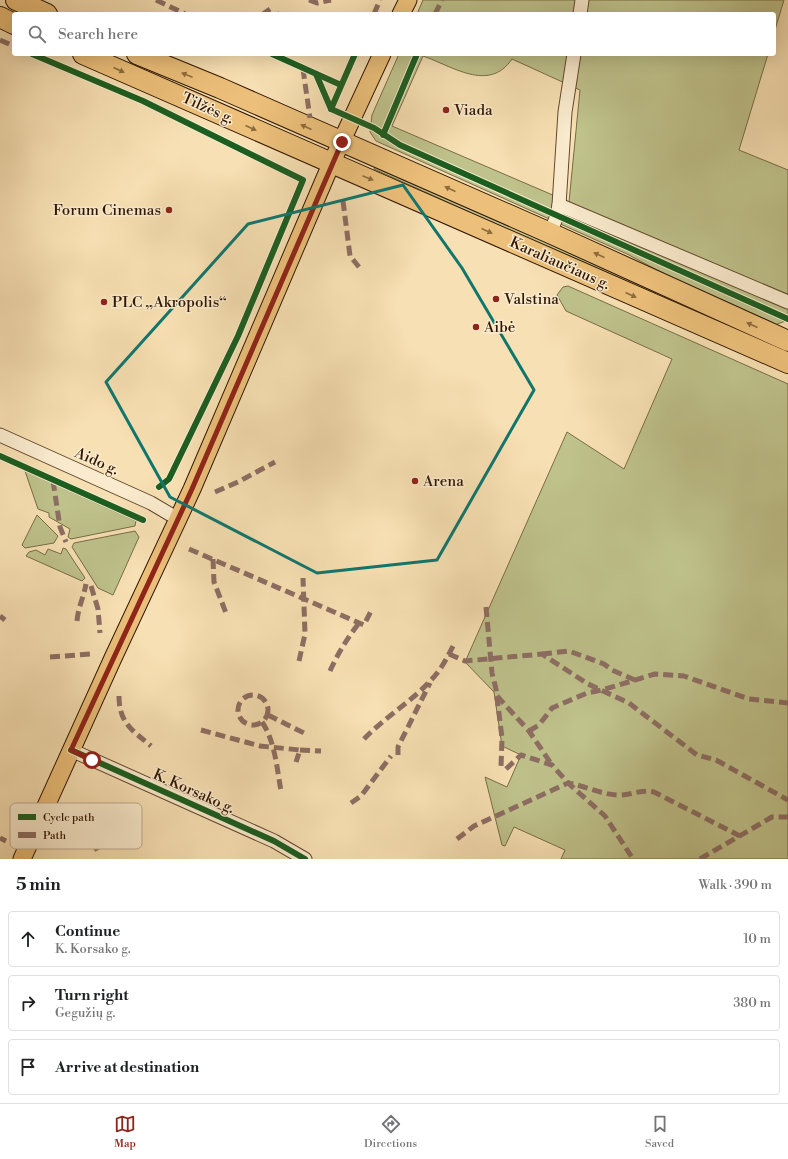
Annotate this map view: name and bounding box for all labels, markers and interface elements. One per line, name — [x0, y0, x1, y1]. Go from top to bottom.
search box — [12, 12, 776, 56]
icon: search — [26, 23, 48, 45]
text: Search here — [58, 25, 138, 44]
one-way arrow — [113, 66, 125, 73]
one-way arrow — [180, 71, 192, 77]
street label: Tilžės g. — [179, 89, 237, 128]
place label: Viada — [453, 101, 493, 120]
marker: Viada — [441, 105, 451, 115]
one-way arrow — [245, 124, 257, 131]
one-way arrow — [300, 124, 311, 130]
route end — [333, 133, 351, 151]
one-way arrow — [362, 176, 374, 182]
one-way arrow — [445, 186, 456, 192]
place label: Forum Cinemas — [53, 201, 161, 220]
marker: Forum Cinemas — [164, 205, 174, 215]
one-way arrow — [481, 228, 492, 234]
street label: Karaliaučiaus g. — [507, 233, 613, 294]
one-way arrow — [593, 252, 604, 258]
place label: Valstina — [503, 290, 559, 309]
one-way arrow — [625, 292, 637, 298]
place label: PLC „Akropolis“ — [112, 293, 227, 312]
marker: Valstina — [491, 294, 501, 304]
marker: PLC „Akropolis“ — [99, 297, 109, 307]
place label: Aibė — [483, 318, 515, 337]
marker: Aibė — [471, 322, 481, 332]
one-way arrow — [747, 322, 758, 328]
street label: Aido g. — [71, 443, 122, 480]
place label: Arena — [422, 472, 464, 491]
marker: Arena — [410, 476, 420, 486]
route start — [83, 751, 101, 769]
street label: K. Korsako g. — [150, 765, 238, 818]
legend — [10, 803, 142, 849]
text: Cycle path — [43, 811, 95, 825]
text: Path — [43, 829, 67, 843]
text: 5 min — [16, 874, 61, 896]
text: Walk · 390 m — [699, 877, 772, 893]
text: Continue — [55, 922, 120, 941]
icon: ahead — [17, 928, 39, 950]
text: 10 m — [743, 931, 771, 947]
text: K. Korsako g. — [55, 941, 131, 957]
text: Turn right — [55, 986, 129, 1005]
icon: right — [17, 992, 39, 1014]
text: 380 m — [733, 995, 771, 1011]
text: Gegužių g. — [55, 1005, 115, 1021]
icon: arrive — [17, 1056, 39, 1078]
text: Arrive at destination — [55, 1058, 199, 1077]
tab: Map — [114, 1113, 136, 1151]
tab: Directions — [364, 1113, 417, 1151]
tab: Saved — [645, 1113, 674, 1151]

